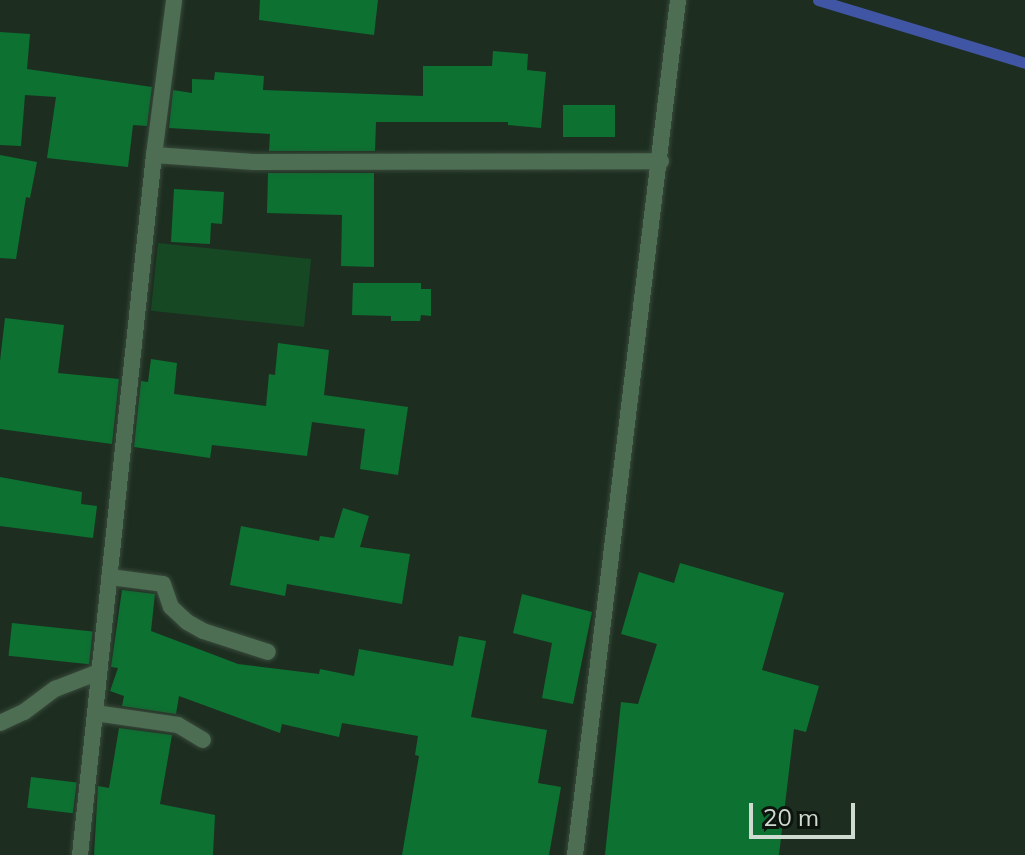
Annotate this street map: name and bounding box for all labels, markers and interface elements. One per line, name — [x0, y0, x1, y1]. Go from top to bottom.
scale bar — [753, 787, 859, 837]
text: 20 m — [763, 802, 819, 832]

